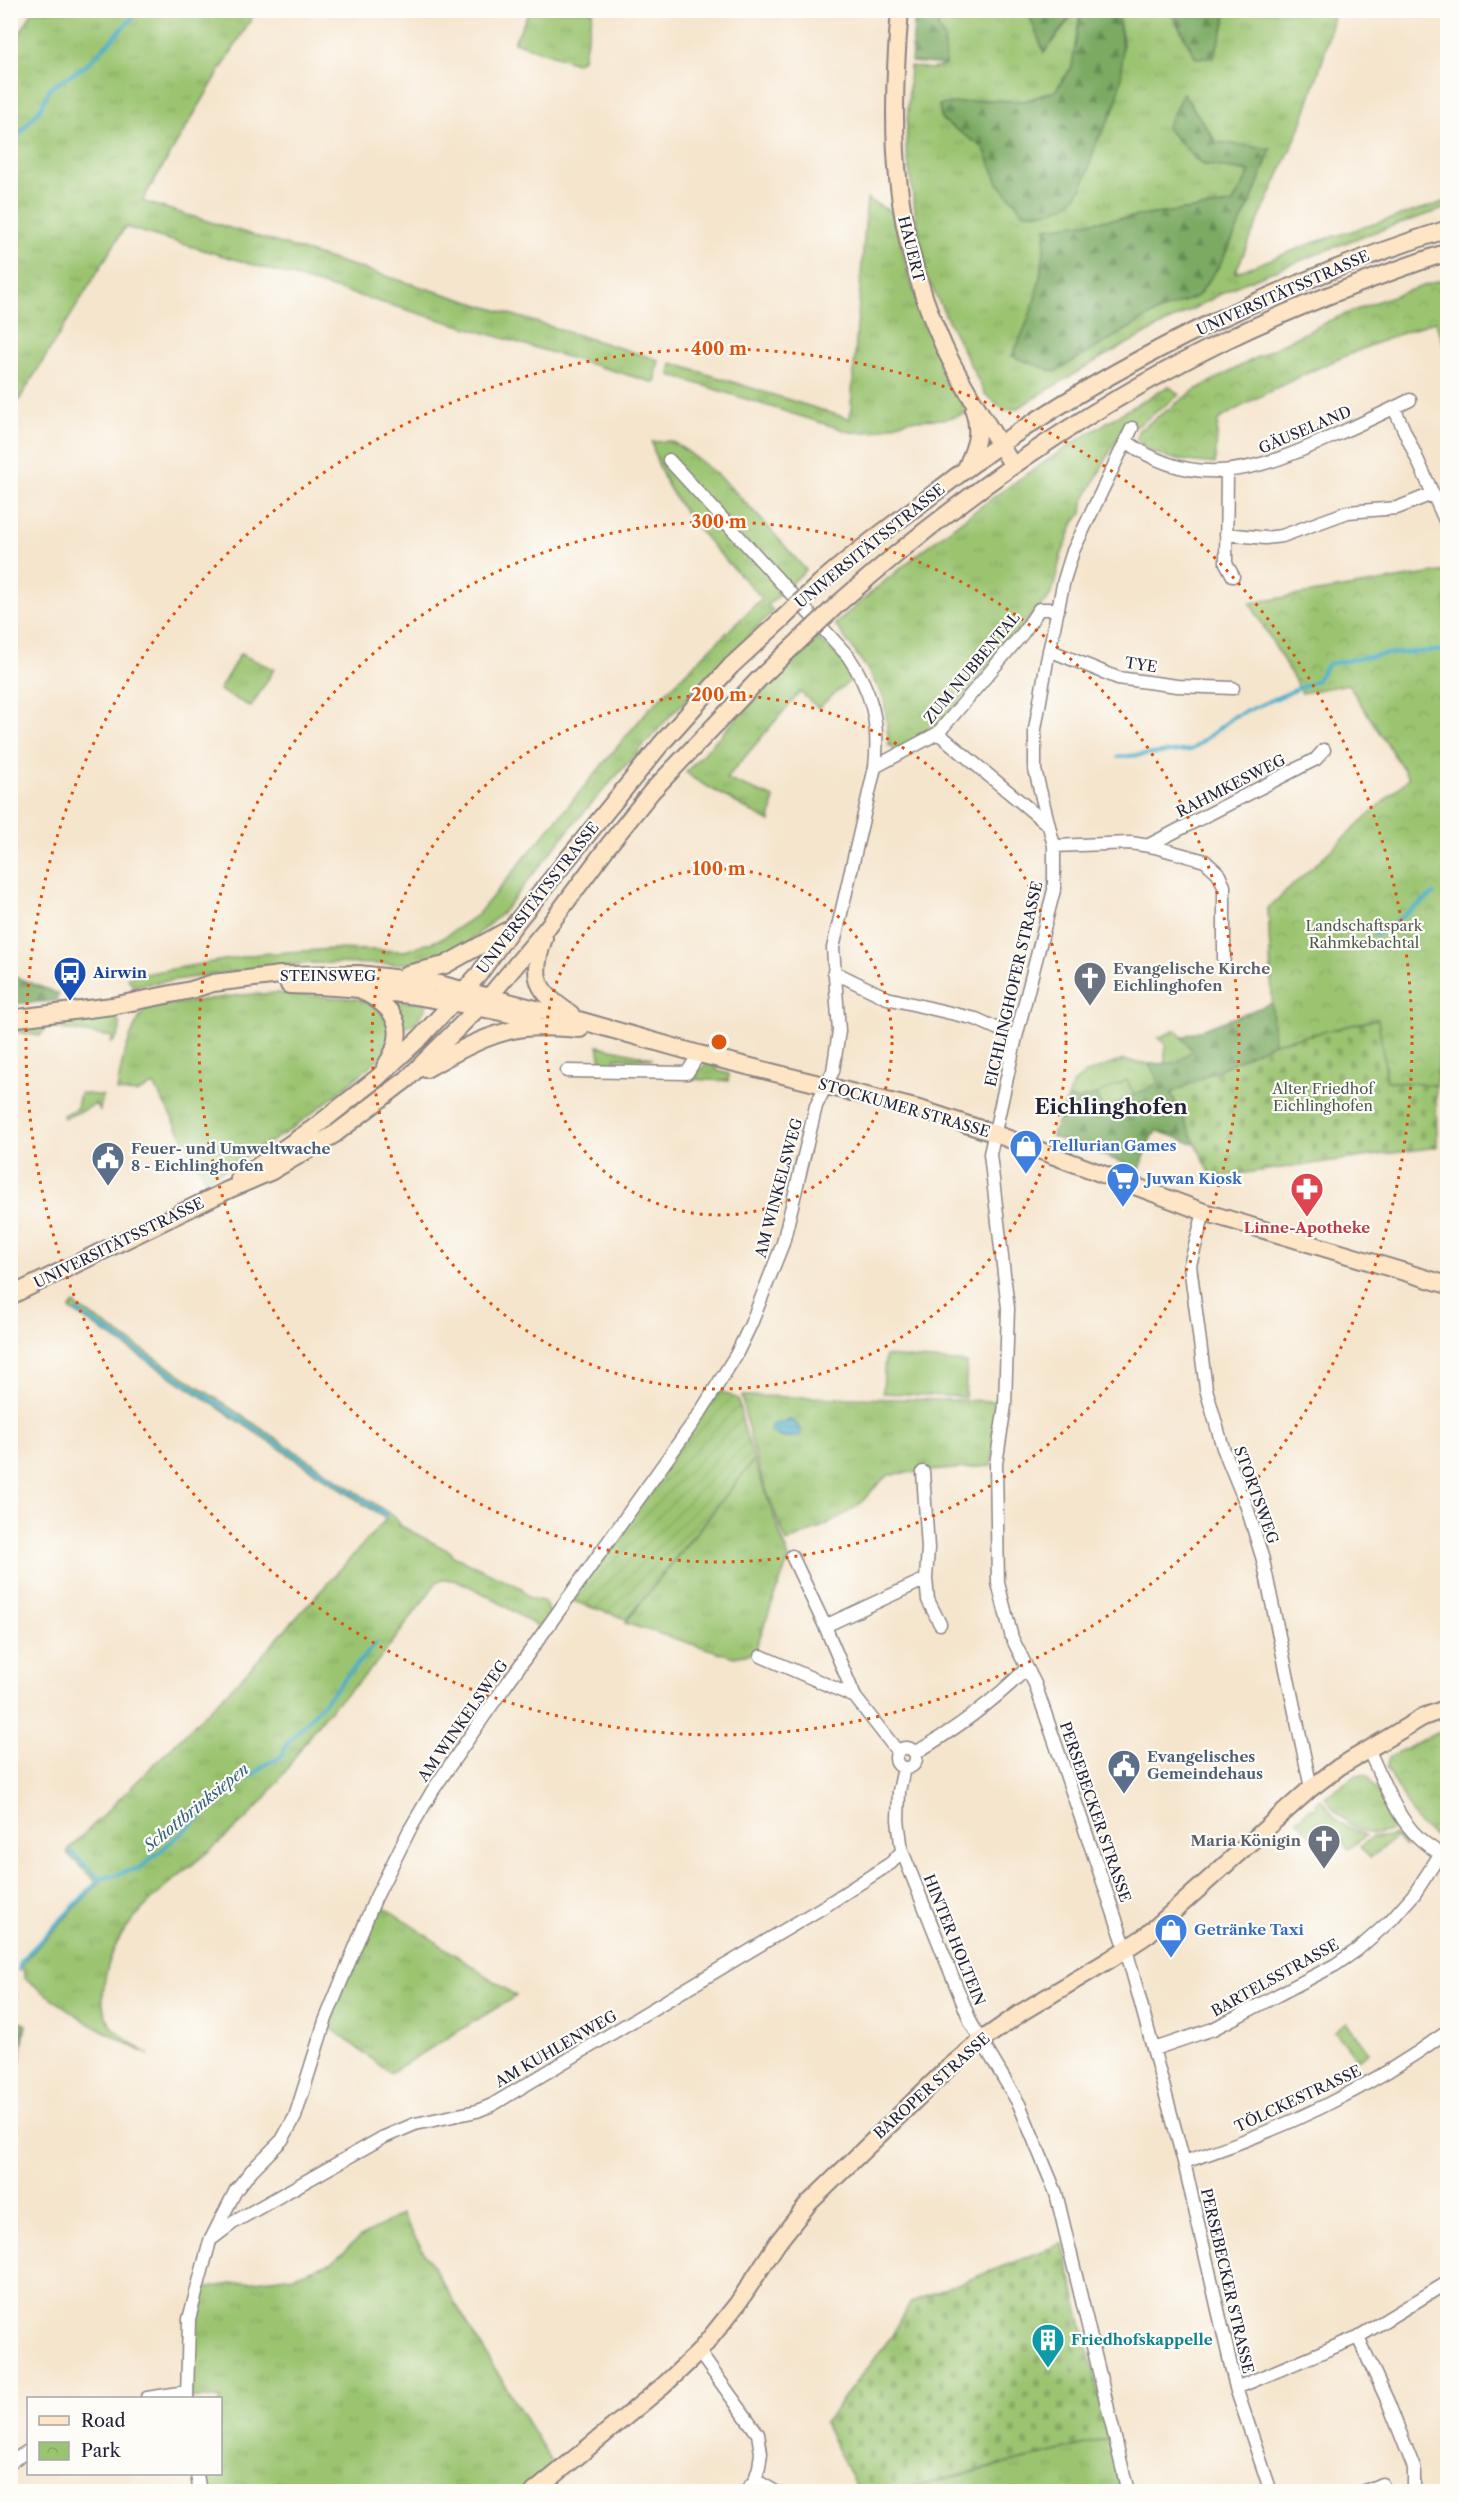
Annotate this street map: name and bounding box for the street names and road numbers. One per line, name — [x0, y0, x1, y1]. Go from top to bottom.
street label: HAUERT — [894, 214, 929, 285]
street label: UNIVERSITÄTSSTRASSE — [1193, 246, 1372, 339]
street label: GÄUSELAND — [1256, 402, 1354, 458]
street label: UNIVERSITÄTSSTRASSE — [791, 479, 948, 612]
street label: ZUM NUBBENTAL — [920, 608, 1024, 727]
street label: TYE — [1124, 653, 1158, 676]
street label: RAHMKESWEG — [1173, 750, 1289, 821]
street label: UNIVERSITÄTSSTRASSE — [472, 818, 603, 977]
street label: EICHLINGHOFER STRASSE — [981, 879, 1046, 1088]
street label: STEINSWEG — [280, 966, 376, 985]
street label: STOCKUMER STRASSE — [816, 1074, 992, 1141]
street label: AM WINKELSWEG — [750, 1116, 806, 1261]
street label: UNIVERSITÄTSSTRASSE — [30, 1193, 207, 1292]
street label: STORTSWEG — [1230, 1444, 1283, 1546]
street label: AM WINKELSWEG — [413, 1656, 512, 1786]
street label: PERSEBECKER STRASSE — [1056, 1719, 1135, 1905]
street label: HINTER HOLTEIN — [919, 1871, 989, 2008]
street label: BARTELSSTRASSE — [1208, 1935, 1342, 2021]
street label: AM KUHLENWEG — [491, 2006, 620, 2092]
street label: BAROPER STRASSE — [870, 2029, 994, 2143]
street label: TÖLCKESTRASSE — [1231, 2061, 1364, 2136]
street label: PERSEBECKER STRASSE — [1197, 2186, 1258, 2375]

